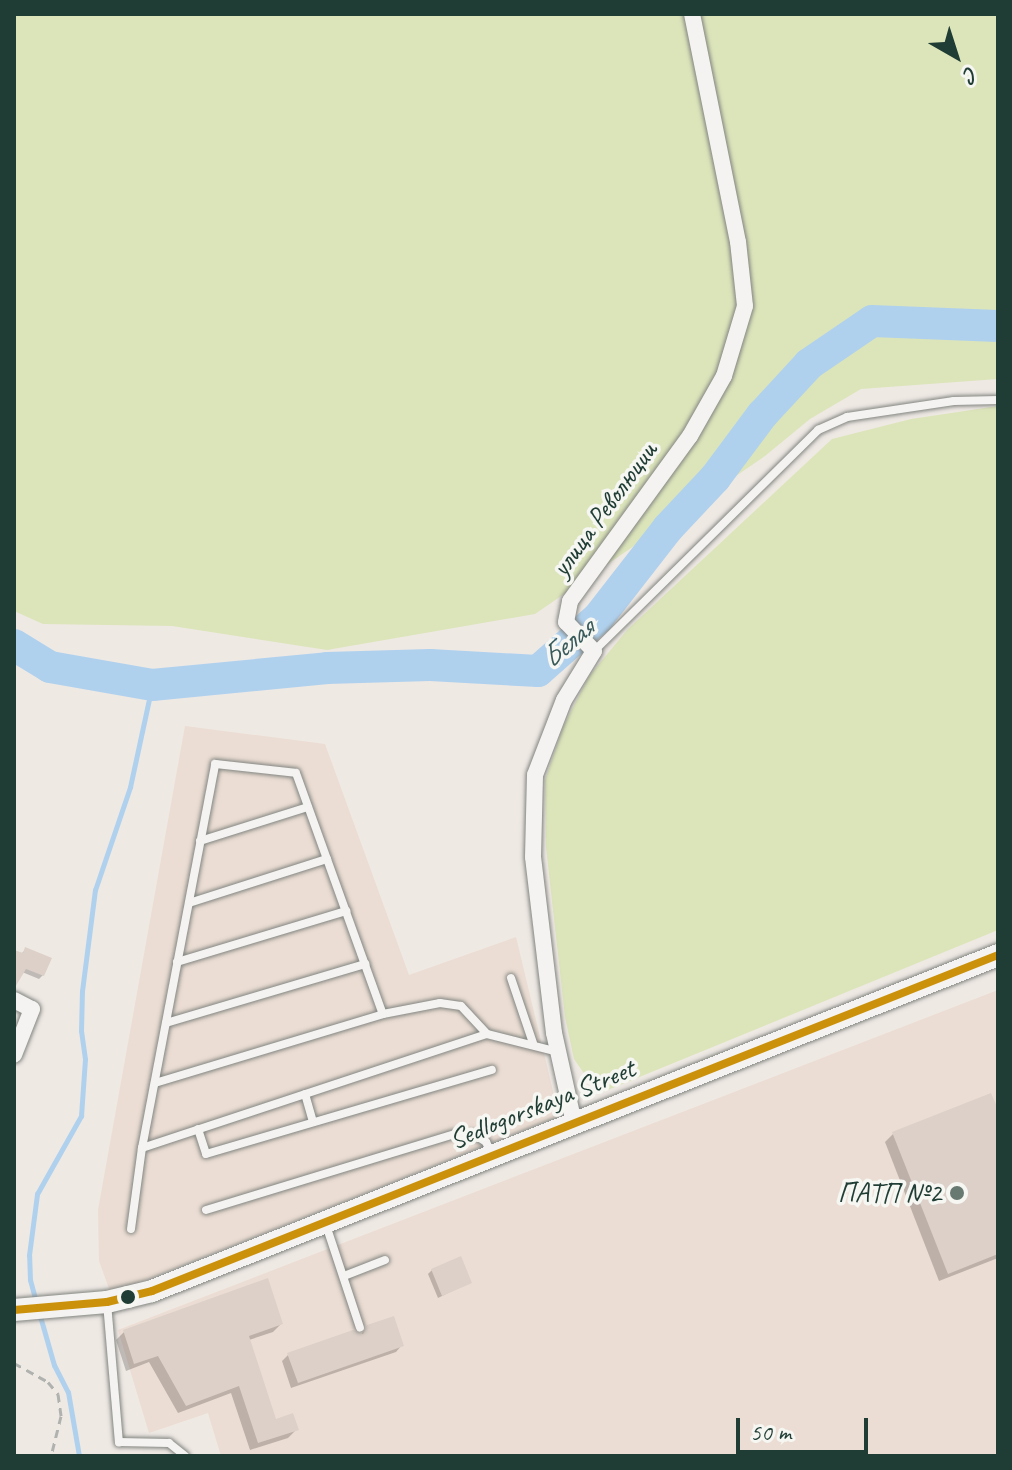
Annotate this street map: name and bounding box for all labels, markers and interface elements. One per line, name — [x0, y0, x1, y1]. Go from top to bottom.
north arrow — [916, 16, 996, 96]
text: С — [958, 60, 984, 89]
street label: улица Революции — [544, 435, 664, 583]
water label: Белая — [533, 611, 601, 675]
street label: Sedlogorskaya Street — [444, 1051, 640, 1157]
place label: ПАТП №2 — [838, 1176, 941, 1210]
marker: ПАТП №2 — [948, 1184, 966, 1202]
unlabelled marker — [120, 1289, 136, 1305]
scale bar — [740, 1402, 872, 1452]
text: 50 m — [750, 1417, 791, 1447]

